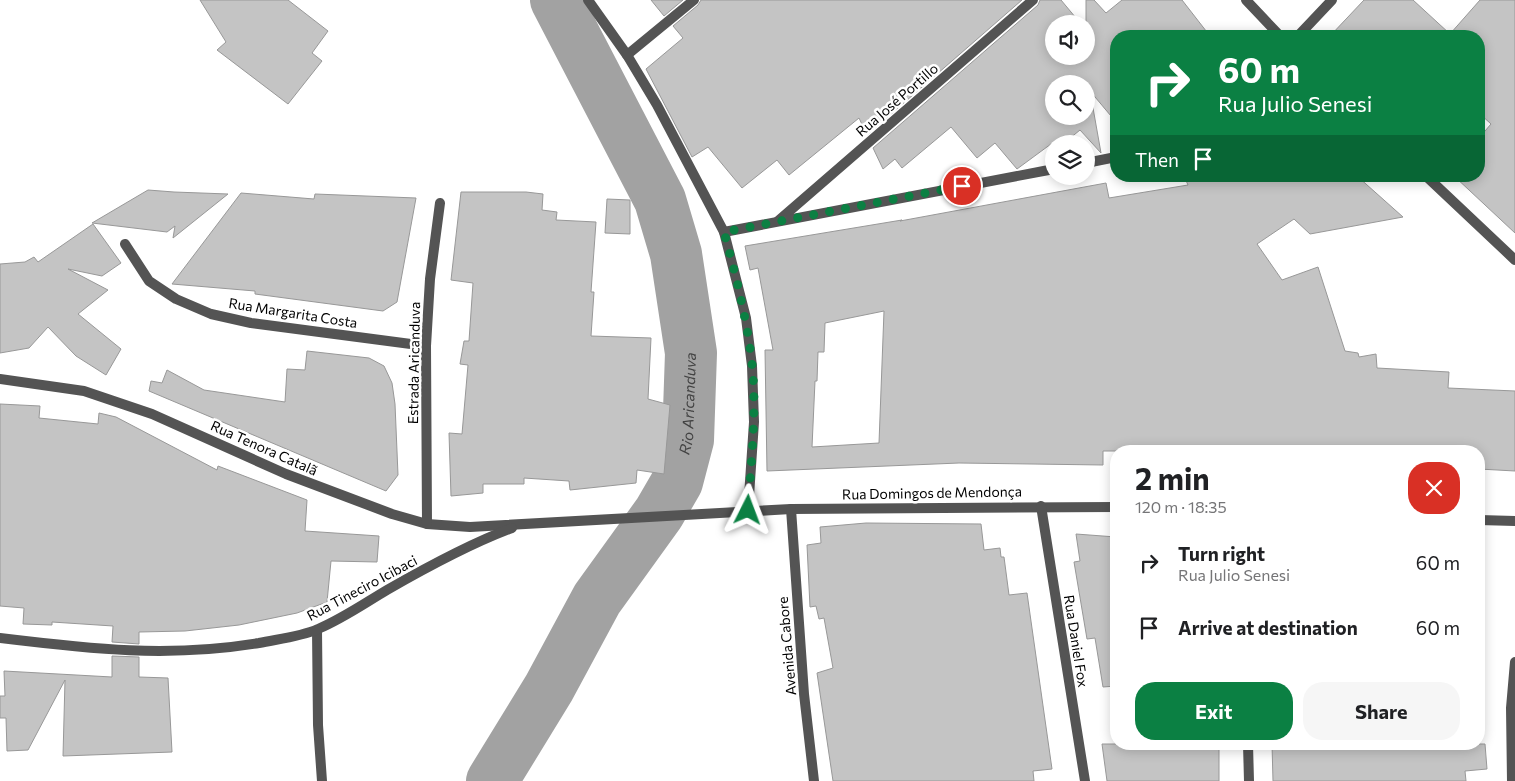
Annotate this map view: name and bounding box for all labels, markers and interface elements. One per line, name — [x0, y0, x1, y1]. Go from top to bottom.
map controls — [1045, 15, 1095, 185]
button: sound — [1045, 15, 1095, 65]
text: 60 m — [1218, 47, 1300, 90]
icon: right — [1135, 50, 1200, 115]
street label: Rua José Portillo — [852, 59, 941, 140]
button: search — [1045, 75, 1095, 125]
text: Rua Julio Senesi — [1218, 90, 1372, 117]
button: layers — [1045, 135, 1095, 185]
icon: arrive — [1189, 145, 1217, 173]
text: Then — [1135, 148, 1179, 171]
pin — [941, 165, 983, 207]
icon: arrive — [948, 172, 976, 200]
street label: Rua Margarita Costa — [227, 294, 359, 331]
street label: Estrada Aricanduva — [404, 302, 423, 424]
water label: Rio Aricanduva — [675, 352, 699, 456]
street label: Rua Tenora Catalã — [208, 416, 320, 479]
text: 2 min — [1135, 459, 1210, 496]
button: close — [1408, 462, 1460, 514]
street label: Rua Domingos de Mendonça — [842, 482, 1022, 503]
position arrow — [721, 483, 773, 535]
text: 120 m · 18:35 — [1135, 497, 1227, 516]
text: Turn right — [1178, 542, 1265, 565]
icon: right — [1135, 549, 1163, 577]
street label: Rua Tineciro Icibaci — [304, 551, 420, 624]
text: 60 m — [1416, 551, 1460, 574]
text: Rua Julio Senesi — [1178, 565, 1290, 584]
street label: Rua Daniel Fox — [1061, 594, 1092, 689]
street label: Avenida Cabore — [774, 596, 799, 696]
icon: arrive — [1135, 614, 1163, 642]
text: Arrive at destination — [1178, 616, 1358, 639]
text: 60 m — [1416, 616, 1460, 639]
button: Exit — [1135, 682, 1293, 740]
button: Share — [1303, 682, 1460, 740]

